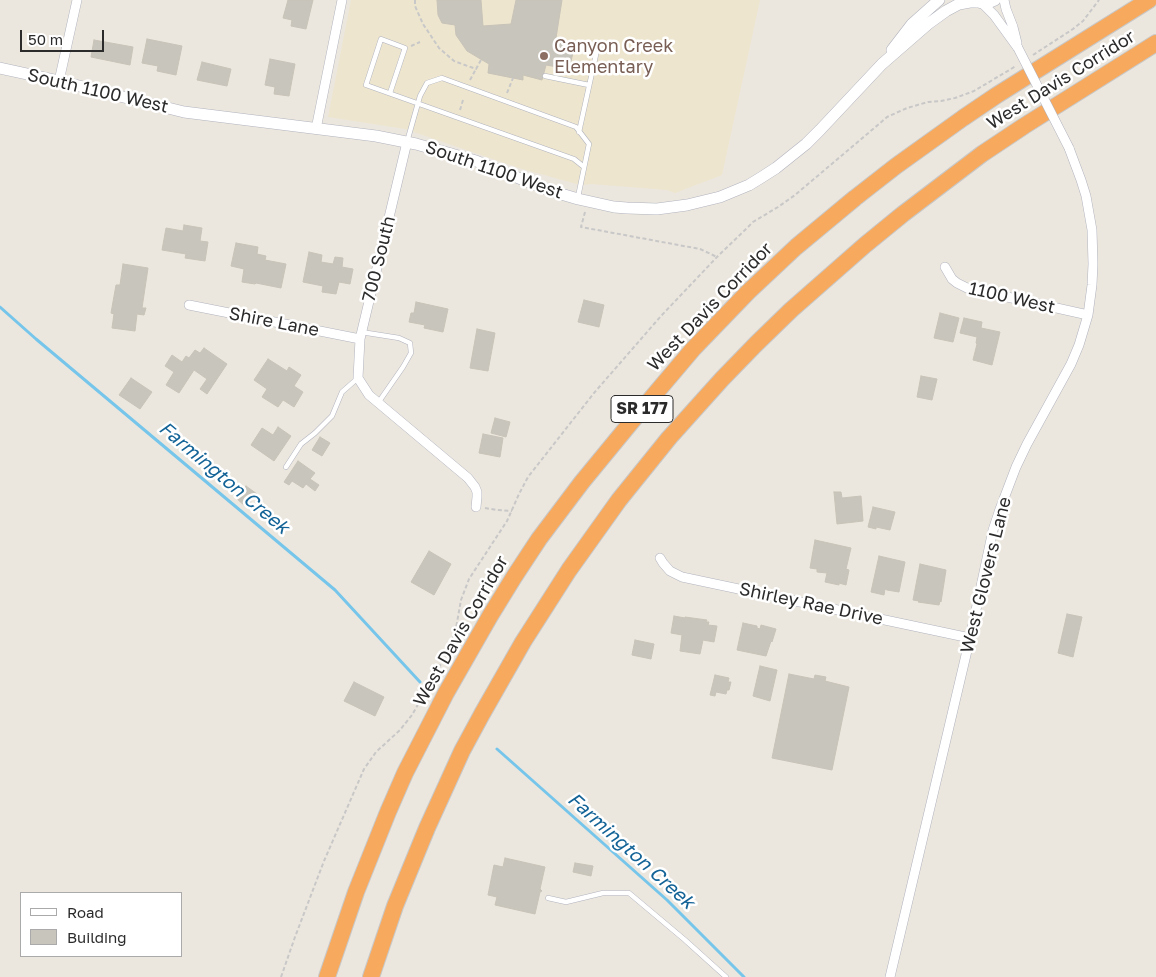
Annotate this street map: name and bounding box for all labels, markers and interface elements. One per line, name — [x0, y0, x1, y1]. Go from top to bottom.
scale bar — [22, 20, 106, 52]
street label: West Davis Corridor — [983, 26, 1139, 134]
text: 50 m — [28, 30, 63, 48]
place label: Canyon Creek Elementary — [554, 35, 673, 78]
marker: Canyon Creek Elementary — [538, 50, 550, 62]
street label: South 1100 West — [25, 64, 171, 118]
street label: South 1100 West — [422, 136, 566, 204]
street label: 700 South — [358, 214, 400, 304]
street label: West Davis Corridor — [643, 238, 777, 376]
street label: 1100 West — [967, 278, 1057, 318]
street label: Shire Lane — [227, 303, 321, 341]
road number: SR 177 — [611, 396, 673, 422]
water label: Farmington Creek — [154, 417, 294, 539]
street label: West Glovers Lane — [956, 495, 1016, 655]
street label: West Davis Corridor — [409, 552, 513, 710]
street label: Shirley Rae Drive — [737, 578, 885, 630]
water label: Farmington Creek — [563, 788, 699, 914]
legend — [20, 892, 182, 957]
text: Road — [67, 903, 104, 921]
text: Building — [67, 928, 127, 946]

